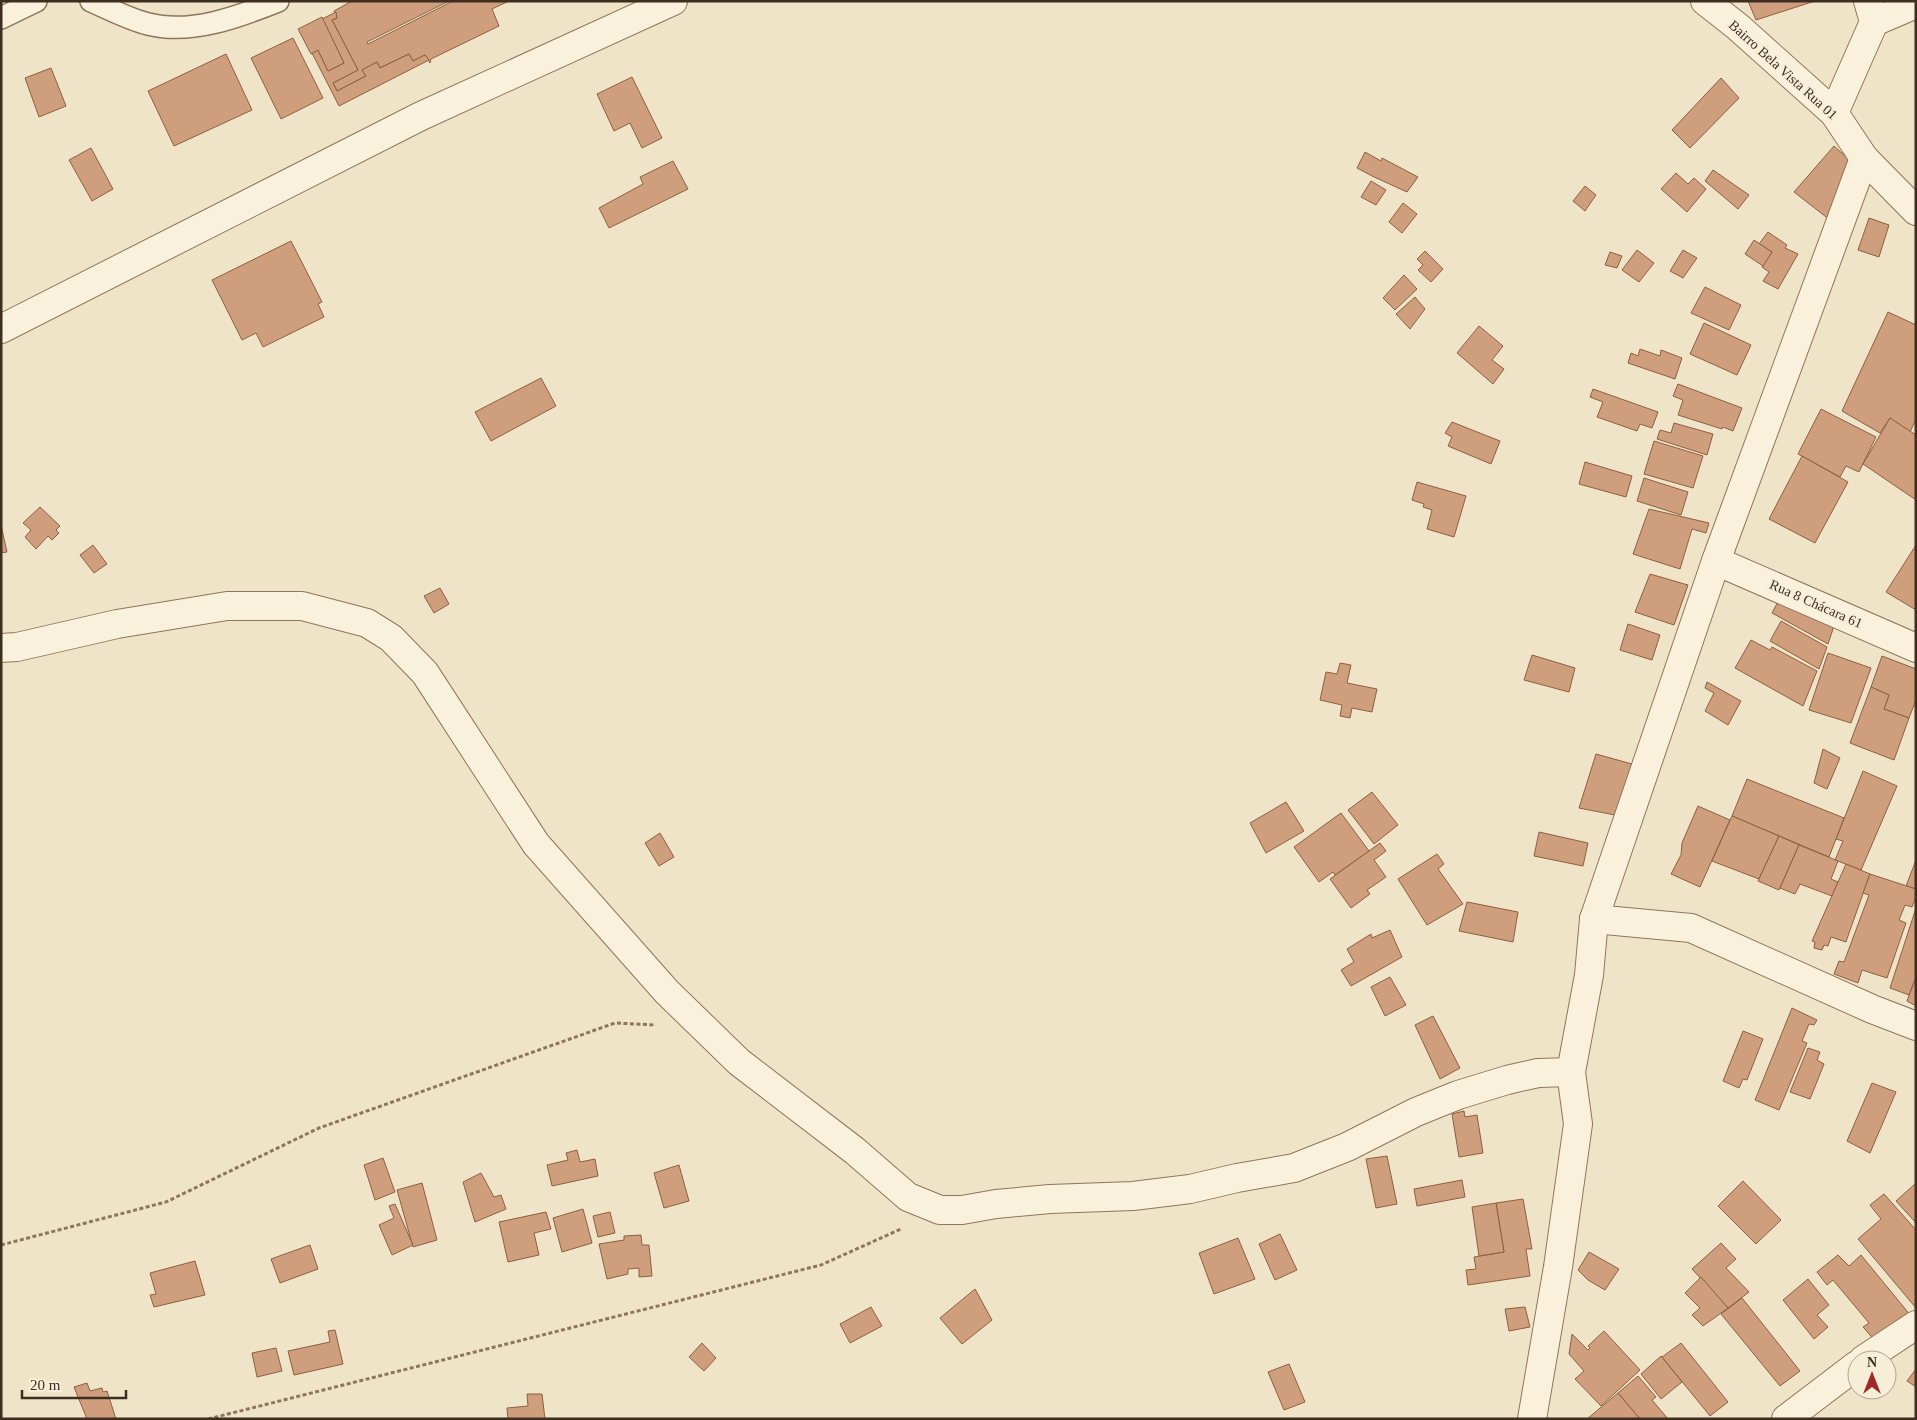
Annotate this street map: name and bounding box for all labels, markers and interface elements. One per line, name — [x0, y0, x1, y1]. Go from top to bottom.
street label: Bairro Bela Vista Rua 01 — [1726, 17, 1840, 123]
street label: Rua 8 Chácara 61 — [1767, 577, 1865, 631]
north arrow — [1847, 1350, 1897, 1400]
text: N — [1867, 1355, 1877, 1370]
scale bar — [22, 1368, 126, 1400]
text: 20 m — [30, 1377, 61, 1393]

